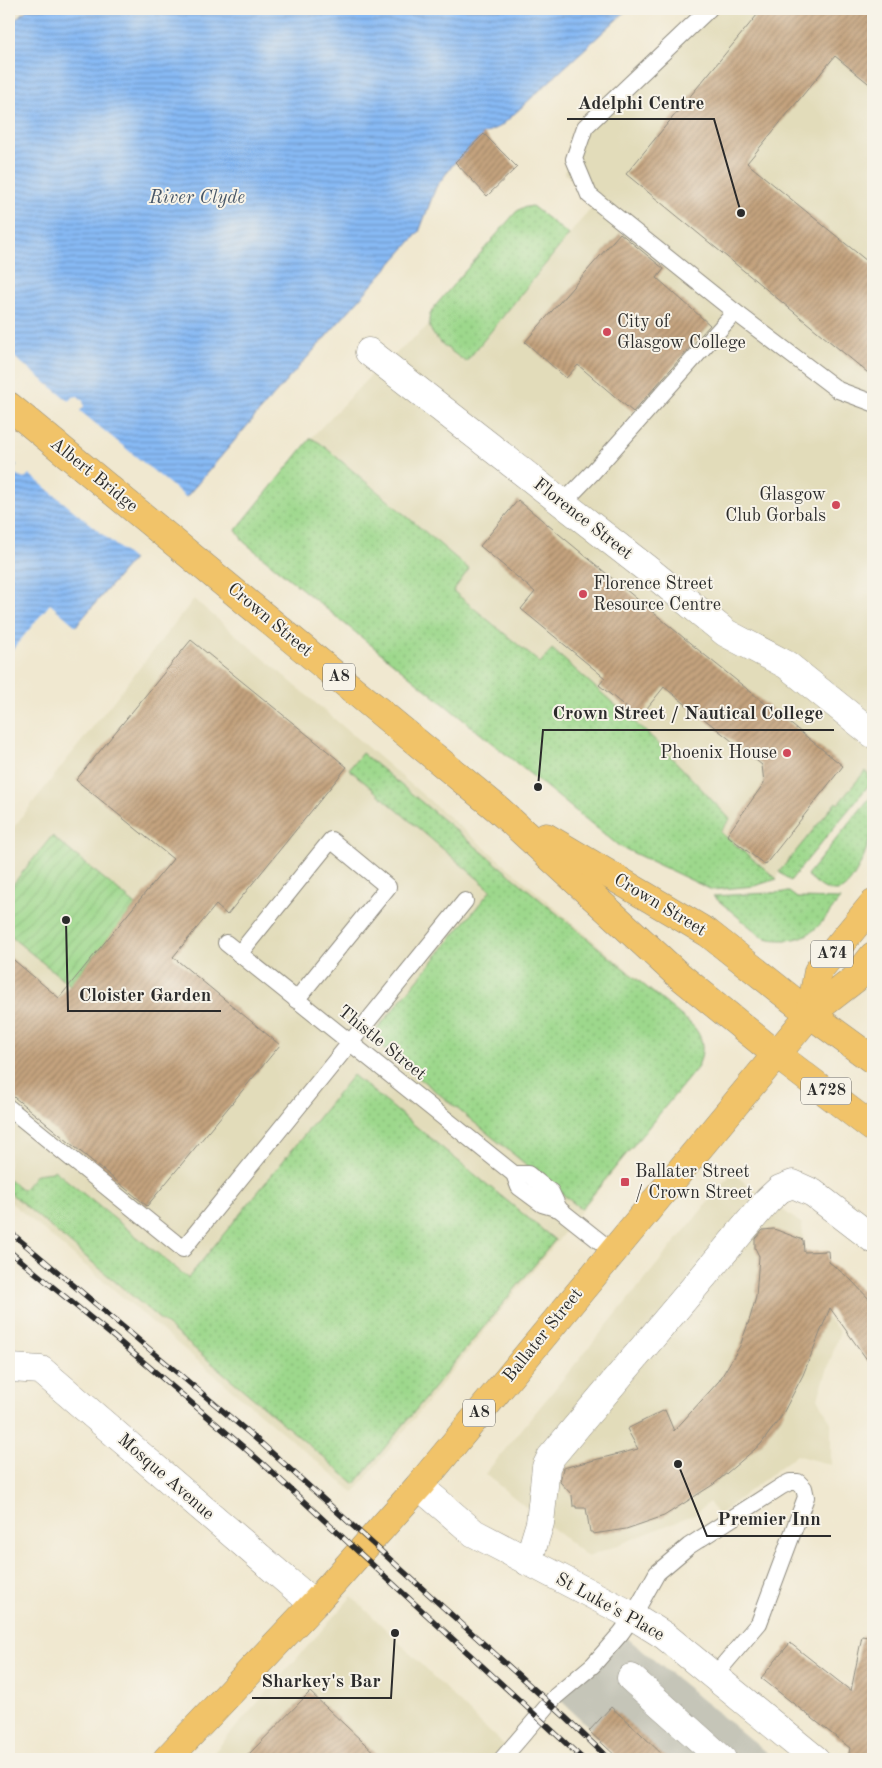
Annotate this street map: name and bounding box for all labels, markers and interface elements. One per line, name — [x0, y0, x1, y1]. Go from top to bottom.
callout: Adelphi Centre — [567, 85, 714, 119]
text: Adelphi Centre — [578, 95, 704, 114]
water label: River Clyde — [148, 189, 245, 208]
place label: City of Glasgow College — [617, 313, 746, 352]
marker: City of Glasgow College — [601, 326, 613, 338]
street label: Albert Bridge — [47, 434, 141, 516]
street label: Florence Street — [530, 475, 636, 563]
place label: Glasgow Club Gorbals — [725, 486, 826, 525]
marker: Glasgow Club Gorbals — [830, 499, 842, 511]
place label: Florence Street Resource Centre — [593, 575, 721, 614]
street label: Crown Street — [224, 580, 316, 660]
marker: Florence Street Resource Centre — [577, 588, 589, 600]
road number: A8 — [323, 664, 355, 690]
callout: Crown Street / Nautical College — [543, 696, 834, 730]
text: Crown Street / Nautical College — [553, 705, 823, 724]
place label: Phoenix House — [660, 744, 777, 762]
marker: Phoenix House — [781, 747, 793, 759]
street label: Crown Street — [611, 870, 709, 940]
road number: A74 — [811, 941, 853, 968]
callout: Cloister Garden — [68, 977, 221, 1011]
text: Cloister Garden — [79, 987, 211, 1006]
street label: Thistle Street — [335, 1002, 429, 1084]
road number: A728 — [801, 1078, 851, 1104]
place label: Ballater Street / Crown Street — [635, 1163, 753, 1202]
marker: Ballater Street / Crown Street — [619, 1176, 631, 1188]
street label: Ballater Street — [500, 1285, 586, 1385]
road number: A8 — [463, 1400, 495, 1426]
street label: Mosque Avenue — [114, 1431, 218, 1523]
callout: Premier Inn — [707, 1502, 831, 1536]
text: Premier Inn — [717, 1511, 821, 1530]
street label: St Luke's Place — [553, 1570, 667, 1644]
callout: Sharkey's Bar — [252, 1664, 391, 1698]
text: Sharkey's Bar — [261, 1673, 381, 1692]

